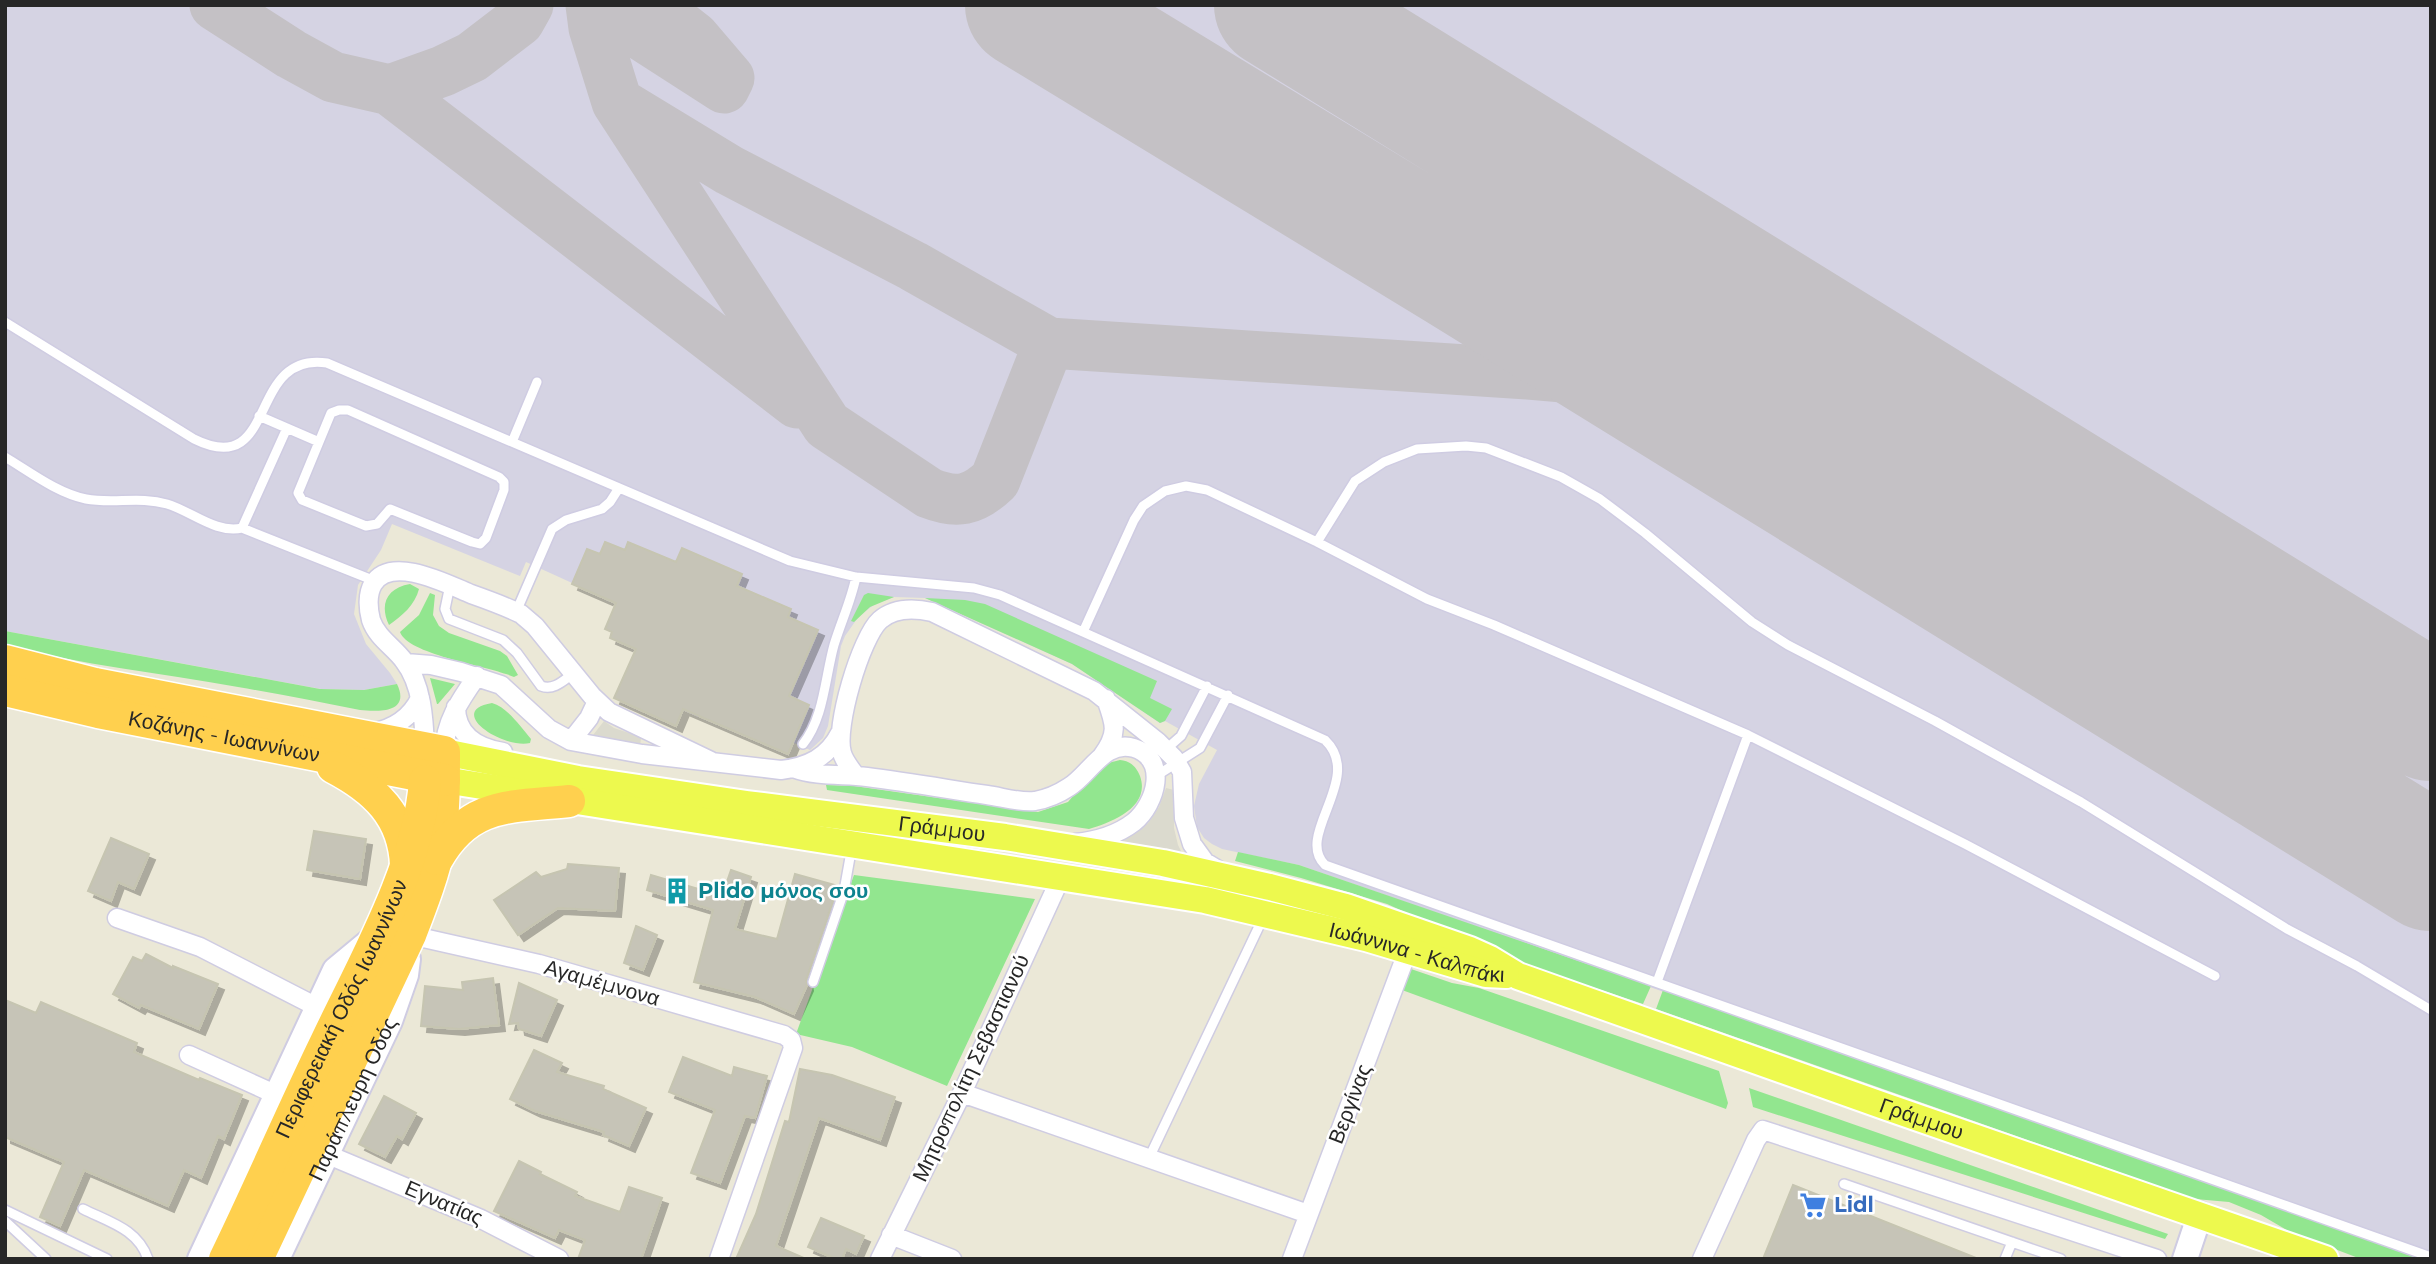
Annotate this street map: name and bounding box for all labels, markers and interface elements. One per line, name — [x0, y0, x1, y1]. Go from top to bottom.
street label: Κοζάνης - Ιωαννίνων — [126, 705, 322, 767]
street label: Γράμμου — [897, 810, 987, 846]
street label: Περιφερειακή Οδός Ιωαννίνων — [270, 876, 412, 1142]
building icon: Plido μόνος σου — [662, 876, 692, 906]
place label: Plido μόνος σου — [698, 878, 868, 903]
street label: Ιωάννινα - Καλπάκι — [1327, 917, 1506, 987]
street label: Μητροπολίτη Σεβαστιανού — [907, 950, 1034, 1185]
street label: Αγαμέμνονα — [542, 954, 663, 1011]
street label: Παράπλευρη Οδός — [303, 1013, 402, 1185]
street label: Βεργίνας — [1323, 1060, 1376, 1147]
street label: Γράμμου — [1876, 1092, 1967, 1145]
street label: Εγνατίας — [401, 1175, 487, 1230]
supermarket icon: Lidl — [1798, 1190, 1828, 1220]
place label: Lidl — [1834, 1192, 1874, 1217]

